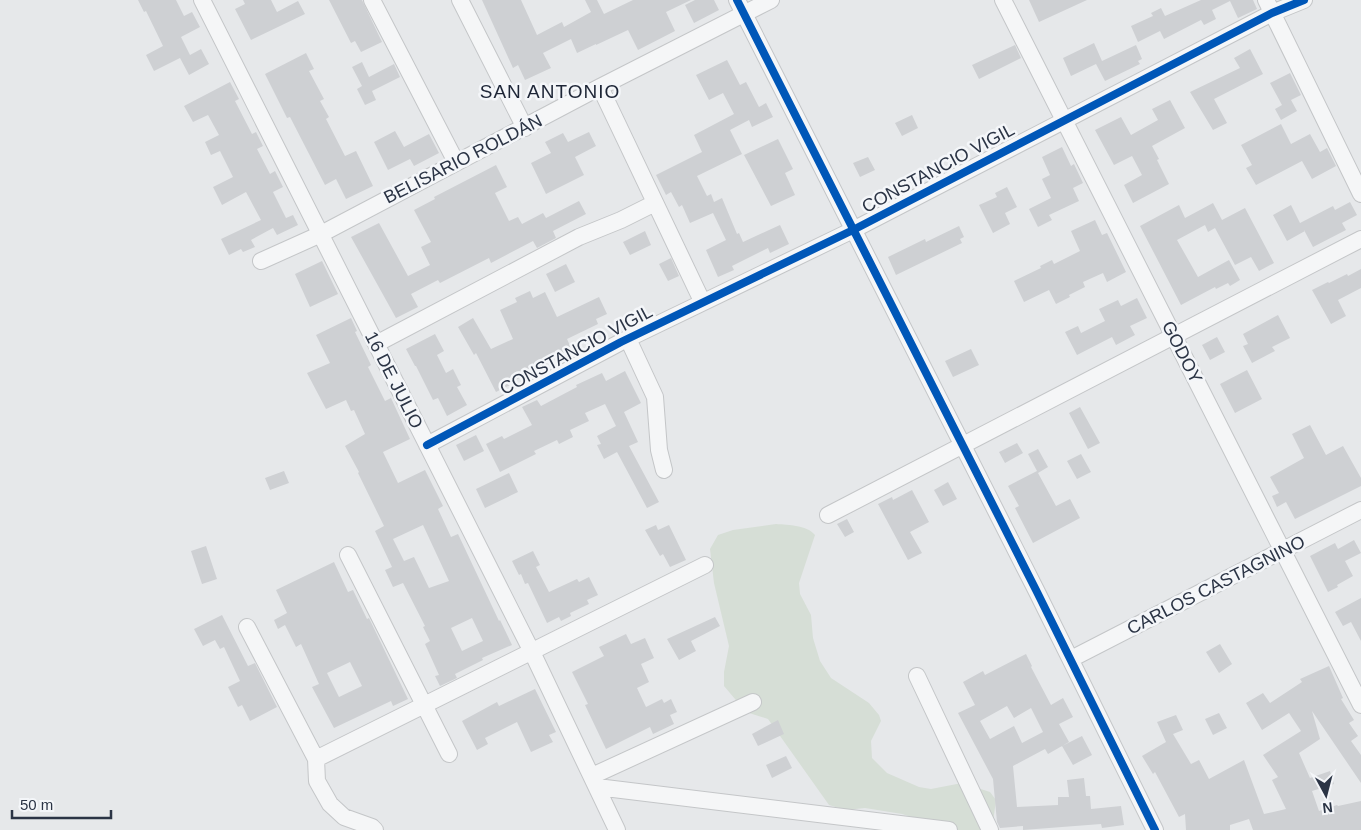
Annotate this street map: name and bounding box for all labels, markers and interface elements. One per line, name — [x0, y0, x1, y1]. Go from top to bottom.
district label: SAN ANTONIO — [480, 81, 620, 102]
street label: BELISARIO ROLDÁN — [380, 110, 546, 208]
street label: CONSTANCIO VIGIL — [858, 119, 1018, 217]
street label: CONSTANCIO VIGIL — [496, 301, 656, 399]
street label: GODOY — [1158, 318, 1206, 386]
street label: 16 DE JULIO — [361, 328, 427, 432]
street label: CARLOS CASTAGNINO — [1124, 531, 1308, 639]
north arrow — [1301, 770, 1351, 820]
scale bar — [12, 788, 111, 820]
text: 50 m — [20, 796, 53, 813]
text: N — [1322, 799, 1334, 816]

